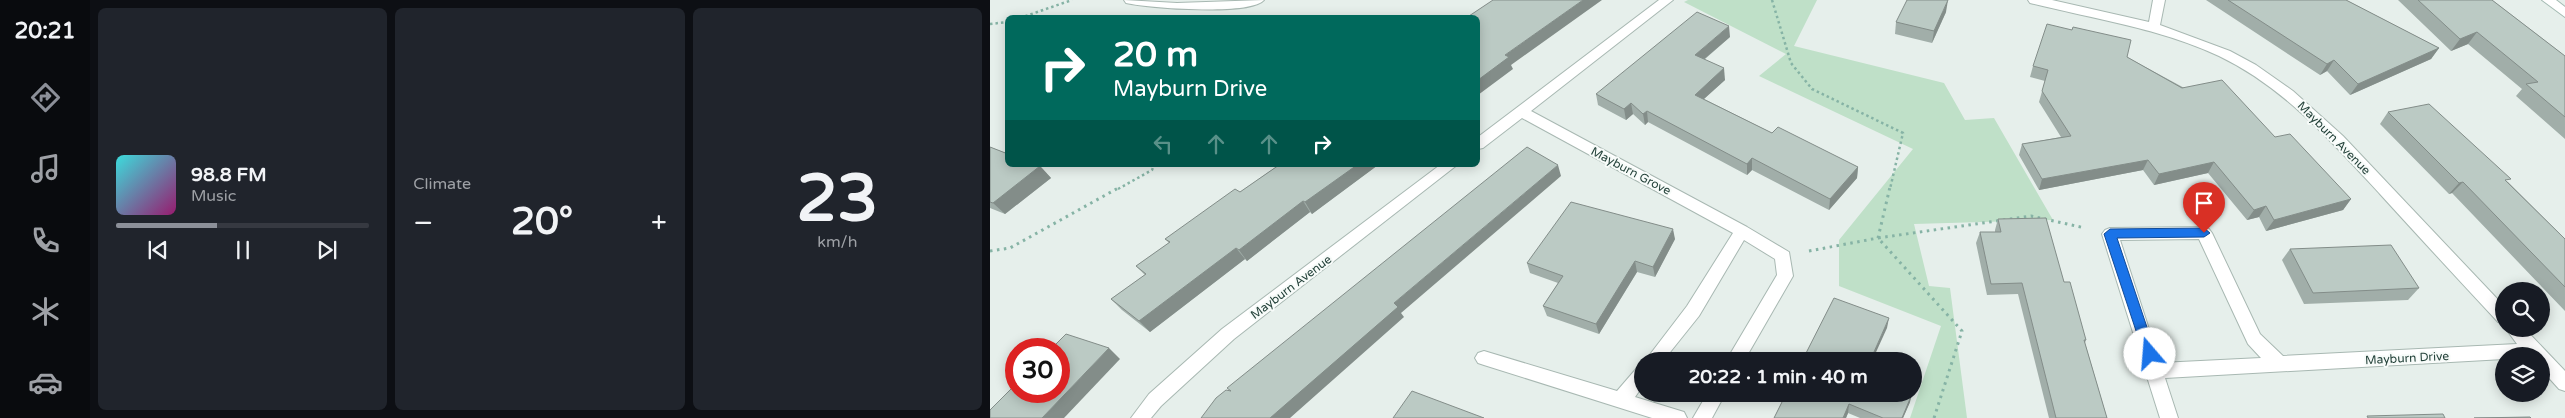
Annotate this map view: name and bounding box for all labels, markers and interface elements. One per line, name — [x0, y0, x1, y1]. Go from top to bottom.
text: 20:21 — [15, 18, 75, 44]
text: 20 m — [1113, 34, 1198, 76]
icon: right — [1030, 35, 1095, 100]
text: Mayburn Drive — [1113, 76, 1267, 102]
icon: directions — [28, 80, 63, 115]
street label: Mayburn Avenue — [2295, 99, 2374, 178]
icon: left — [1149, 130, 1177, 158]
icon: ahead — [1202, 130, 1230, 158]
icon: ahead — [1255, 130, 1283, 158]
icon: right — [1308, 130, 1336, 158]
street label: Mayburn Grove — [1589, 144, 1673, 198]
icon: music — [28, 151, 63, 186]
text: 23 — [797, 160, 878, 239]
text: 98.8 FM — [191, 164, 267, 186]
text: Climate — [413, 174, 471, 194]
pin — [2183, 182, 2225, 233]
text: Music — [191, 186, 236, 206]
icon: arrive — [2190, 189, 2218, 217]
text: 20° — [511, 199, 573, 245]
text: − — [413, 206, 433, 240]
text: + — [651, 206, 667, 240]
icon: phone — [28, 223, 63, 258]
text: km/h — [817, 232, 857, 252]
icon: previous — [144, 236, 172, 264]
icon: pause — [229, 236, 257, 264]
icon: next — [313, 236, 341, 264]
street label: Mayburn Avenue — [1248, 252, 1334, 322]
map controls — [2495, 282, 2550, 402]
button: search — [2495, 282, 2550, 337]
icon: climate — [28, 294, 63, 329]
position arrow — [2123, 327, 2175, 379]
speed limit sign: 30 — [1005, 338, 1070, 403]
button: layers — [2495, 347, 2550, 402]
street label: Mayburn Drive — [2365, 349, 2450, 367]
icon: car — [28, 365, 63, 400]
text: 20:22 · 1 min · 40 m — [1688, 366, 1868, 388]

